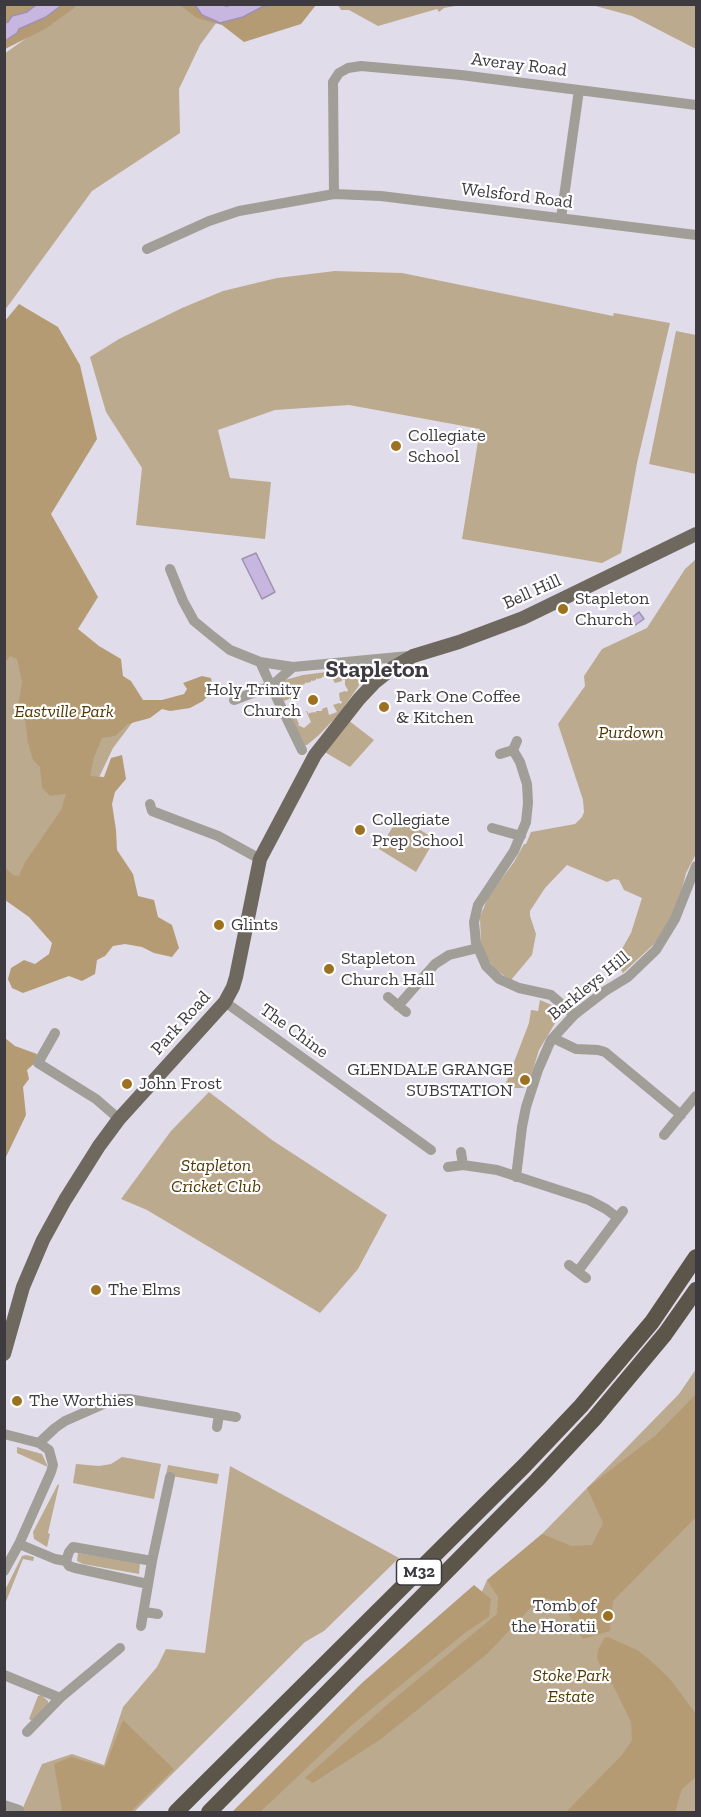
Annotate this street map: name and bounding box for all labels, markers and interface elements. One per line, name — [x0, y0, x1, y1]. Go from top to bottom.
street label: Averay Road — [470, 48, 568, 82]
street label: Welsford Road — [460, 178, 574, 214]
place label: Collegiate School — [408, 425, 486, 468]
marker: Collegiate School — [389, 439, 403, 453]
street label: Bell Hill — [500, 570, 564, 614]
place label: Stapleton Church — [575, 588, 649, 630]
marker: Stapleton Church — [556, 602, 570, 616]
district label: Stapleton — [325, 656, 429, 684]
place label: Holy Trinity Church — [206, 679, 301, 722]
place label: Park One Coffee & Kitchen — [396, 686, 521, 728]
marker: Holy Trinity Church — [306, 693, 320, 707]
marker: Park One Coffee & Kitchen — [377, 700, 391, 714]
park label: Eastville Park — [14, 701, 114, 723]
park label: Purdown — [598, 722, 664, 744]
place label: Collegiate Prep School — [372, 809, 464, 852]
marker: Collegiate Prep School — [353, 823, 367, 837]
place label: Glints — [231, 914, 278, 936]
marker: Glints — [212, 918, 226, 932]
street label: Barkleys Hill — [544, 947, 634, 1025]
place label: Stapleton Church Hall — [341, 948, 435, 990]
marker: Stapleton Church Hall — [322, 962, 336, 976]
street label: Park Road — [147, 987, 215, 1059]
street label: The Chine — [256, 999, 332, 1063]
place label: GLENDALE GRANGE SUBSTATION — [347, 1059, 513, 1102]
place label: John Frost — [139, 1073, 222, 1095]
marker: GLENDALE GRANGE SUBSTATION — [518, 1073, 532, 1087]
marker: John Frost — [120, 1077, 134, 1091]
park label: Stapleton Cricket Club — [171, 1155, 261, 1198]
place label: The Elms — [108, 1279, 181, 1301]
marker: The Elms — [89, 1283, 103, 1297]
place label: The Worthies — [29, 1390, 134, 1412]
marker: The Worthies — [10, 1394, 24, 1408]
road number: M32 — [396, 1559, 442, 1585]
place label: Tomb of the Horatii — [511, 1595, 596, 1638]
marker: Tomb of the Horatii — [601, 1609, 615, 1623]
park label: Stoke Park Estate — [533, 1665, 609, 1708]

